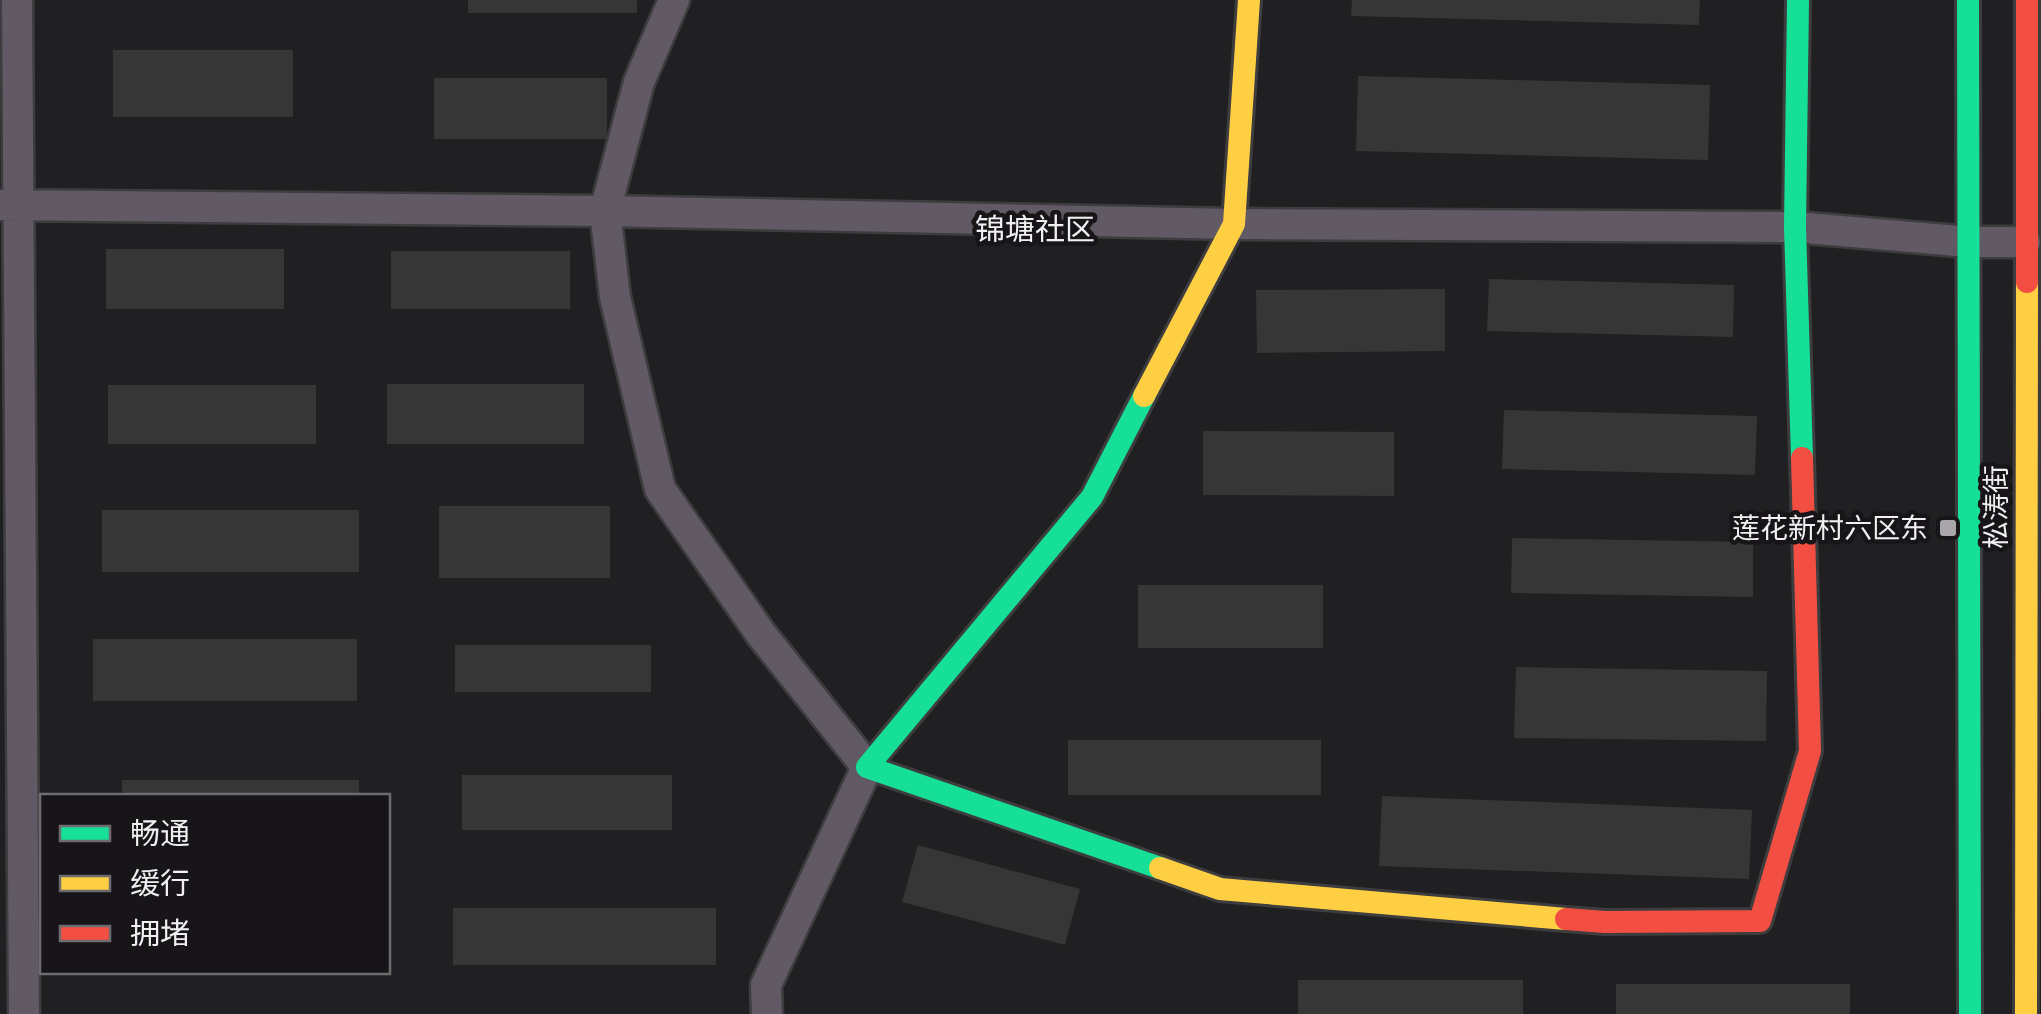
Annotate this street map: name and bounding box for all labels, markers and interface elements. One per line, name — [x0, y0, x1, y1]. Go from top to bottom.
district label: 锦塘社区 — [975, 211, 1095, 247]
street label: 松涛街 — [1979, 465, 2013, 549]
place label: 莲花新村六区东 — [1732, 511, 1928, 545]
marker: 莲花新村六区东 — [1937, 517, 1959, 539]
legend — [40, 794, 390, 974]
text: 畅通 — [130, 815, 190, 851]
text: 缓行 — [130, 865, 190, 901]
text: 拥堵 — [130, 915, 190, 951]

